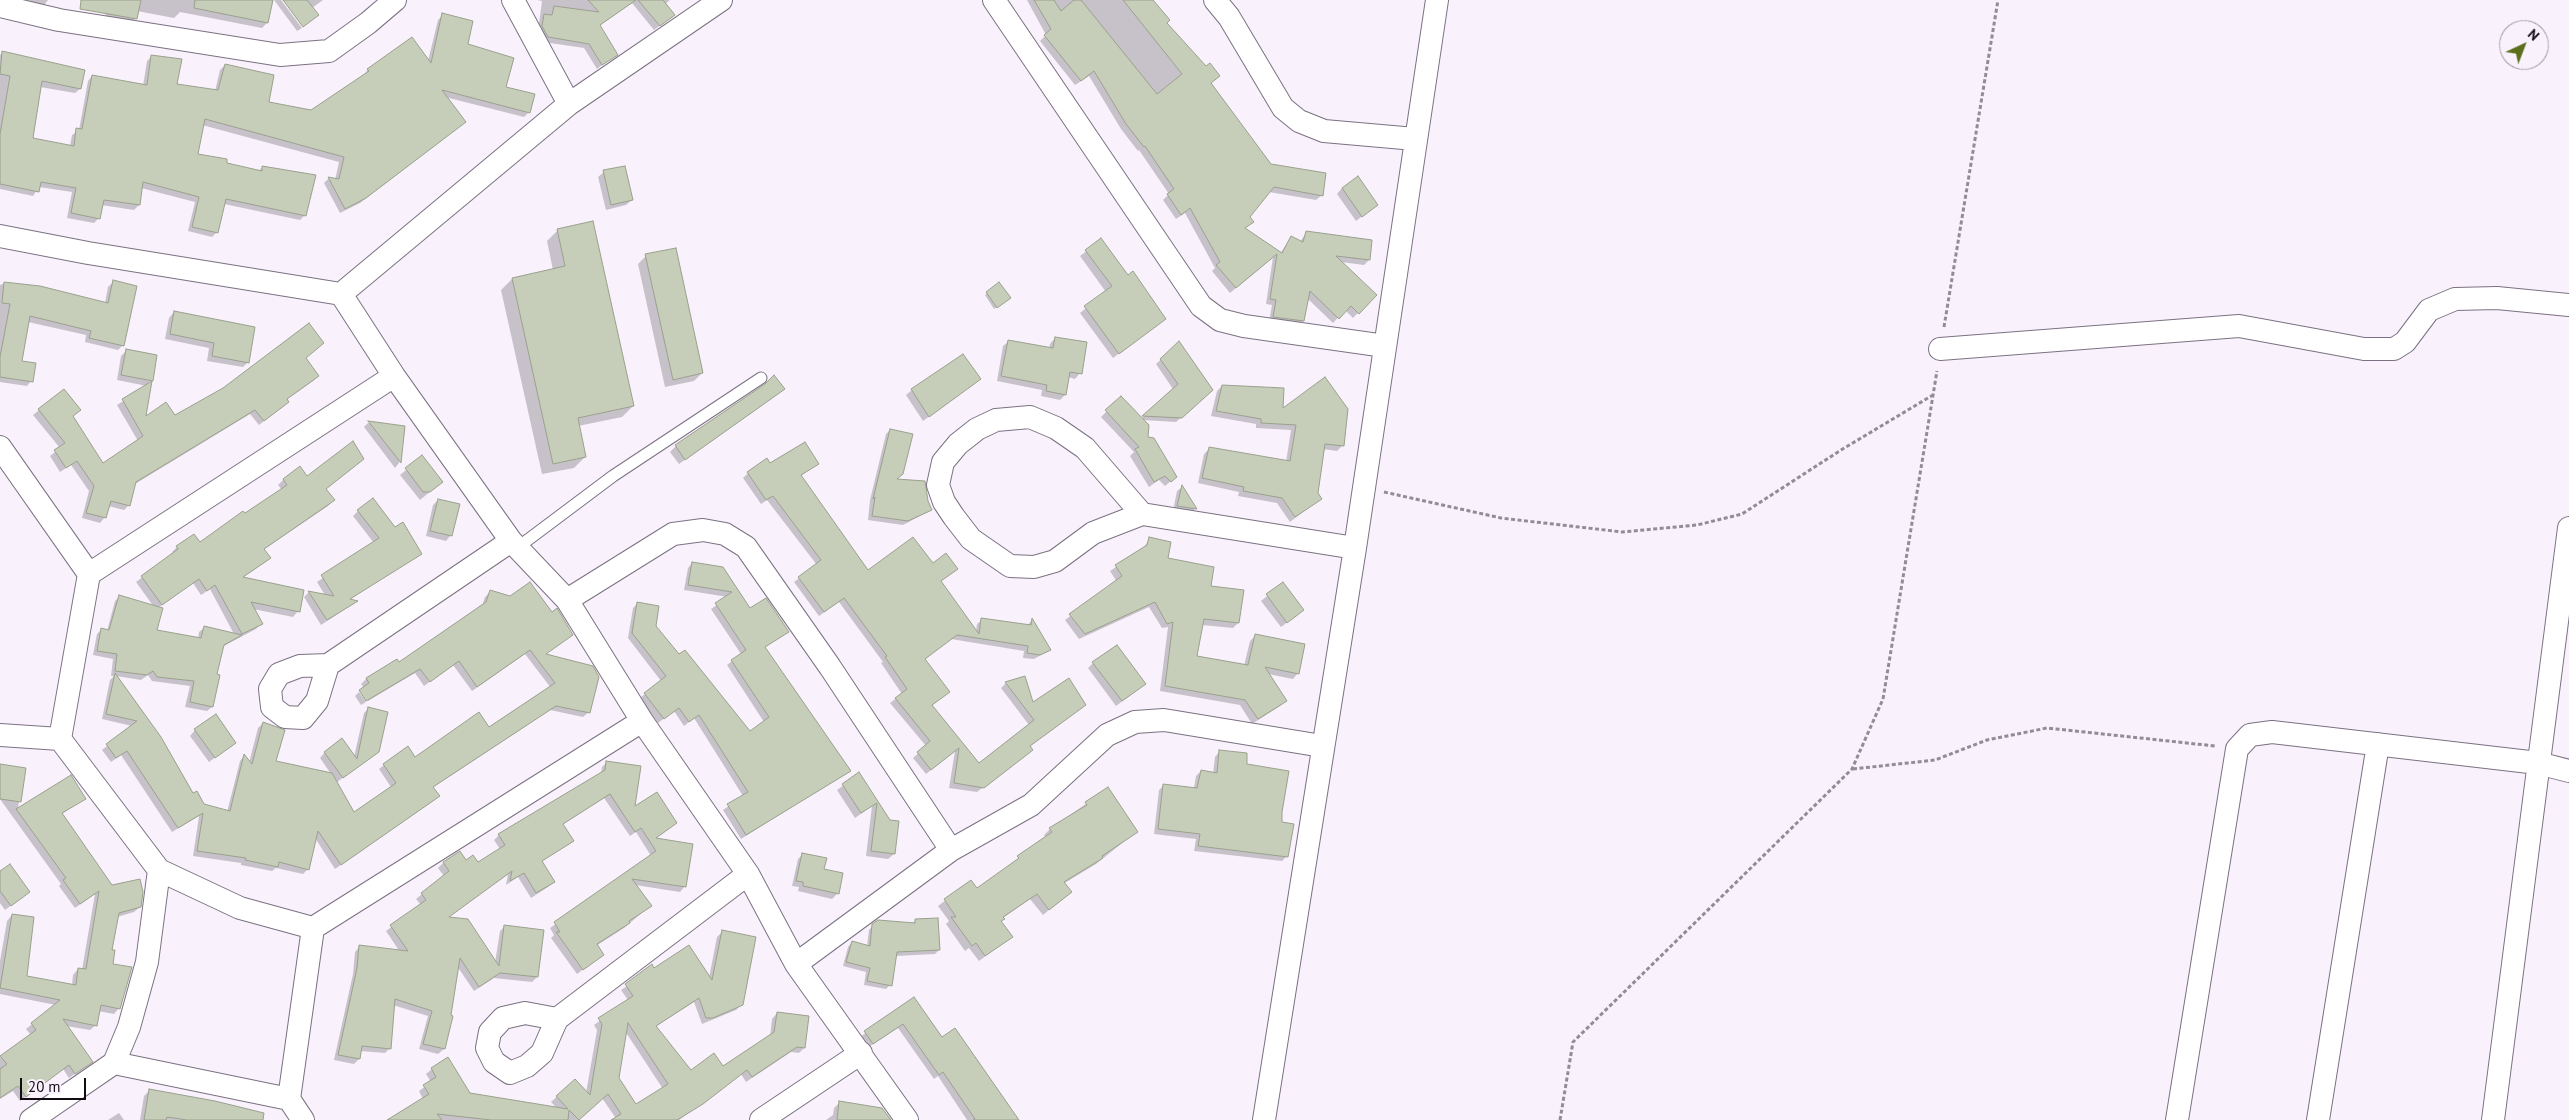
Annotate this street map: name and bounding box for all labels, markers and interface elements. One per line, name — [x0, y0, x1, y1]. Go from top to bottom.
north arrow — [2499, 20, 2549, 70]
text: N — [2524, 25, 2543, 44]
scale bar — [22, 1068, 89, 1100]
text: 20 m — [28, 1077, 61, 1096]

